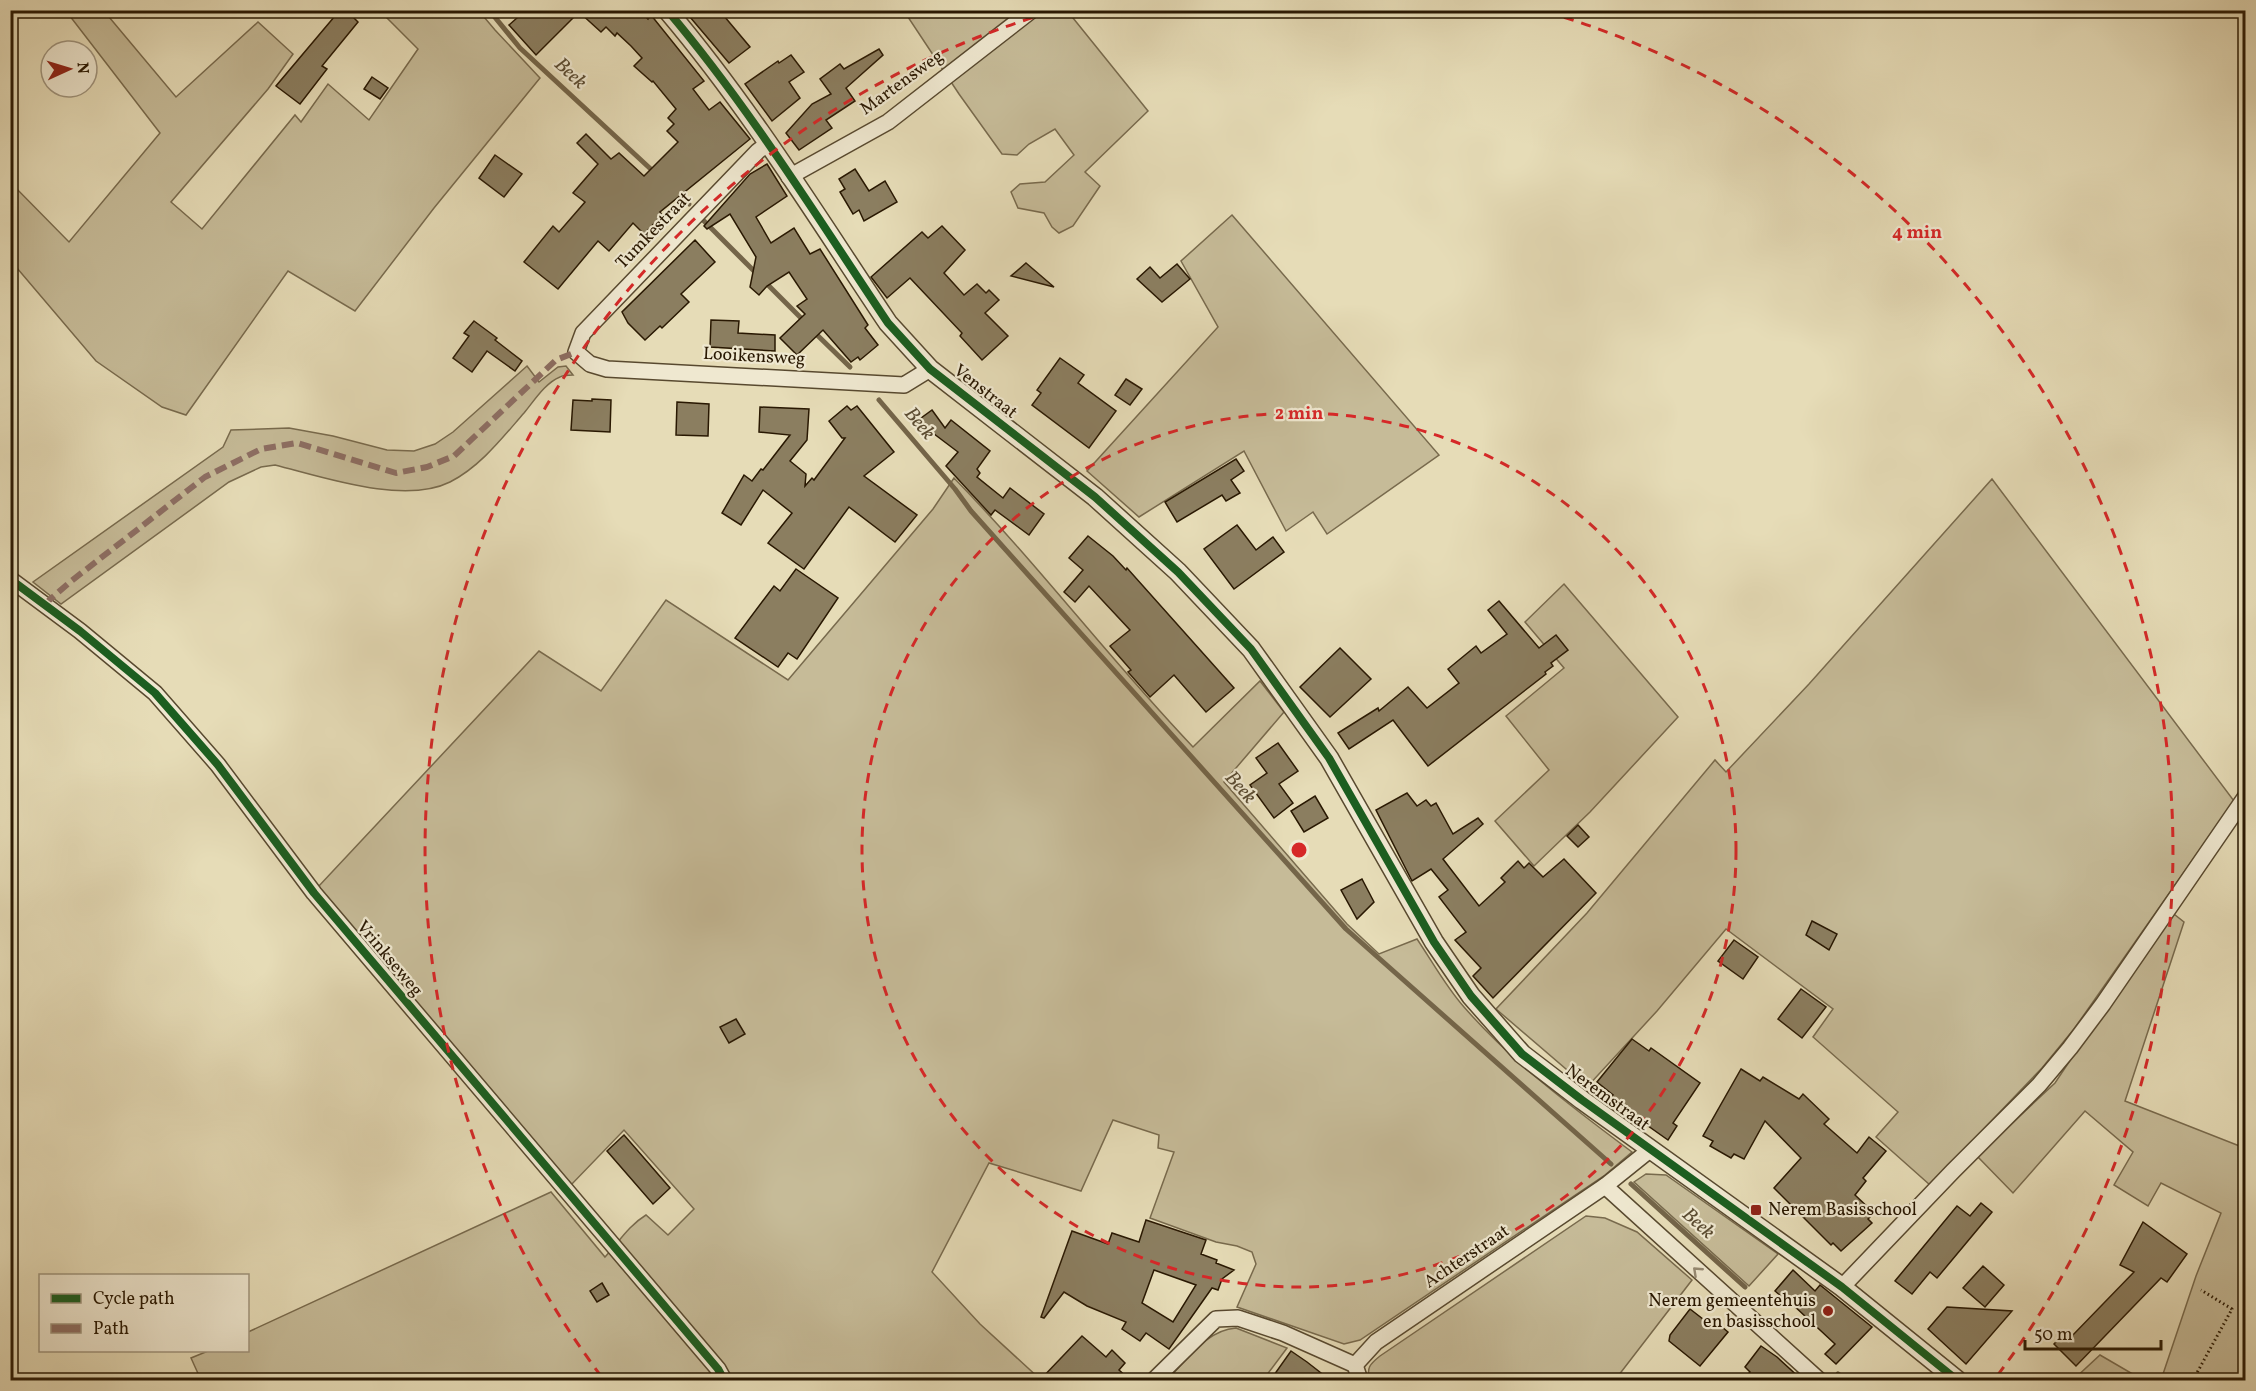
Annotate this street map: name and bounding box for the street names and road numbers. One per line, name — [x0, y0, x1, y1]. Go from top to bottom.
street label: Martensweg — [855, 44, 949, 122]
street label: Tumkestraat — [611, 187, 697, 275]
street label: Looikensweg — [702, 342, 806, 372]
street label: Venstraat — [948, 359, 1022, 425]
street label: Vrinkseweg — [350, 916, 428, 1002]
street label: Neremstraat — [1559, 1059, 1655, 1137]
street label: Achterstraat — [1419, 1219, 1515, 1295]

